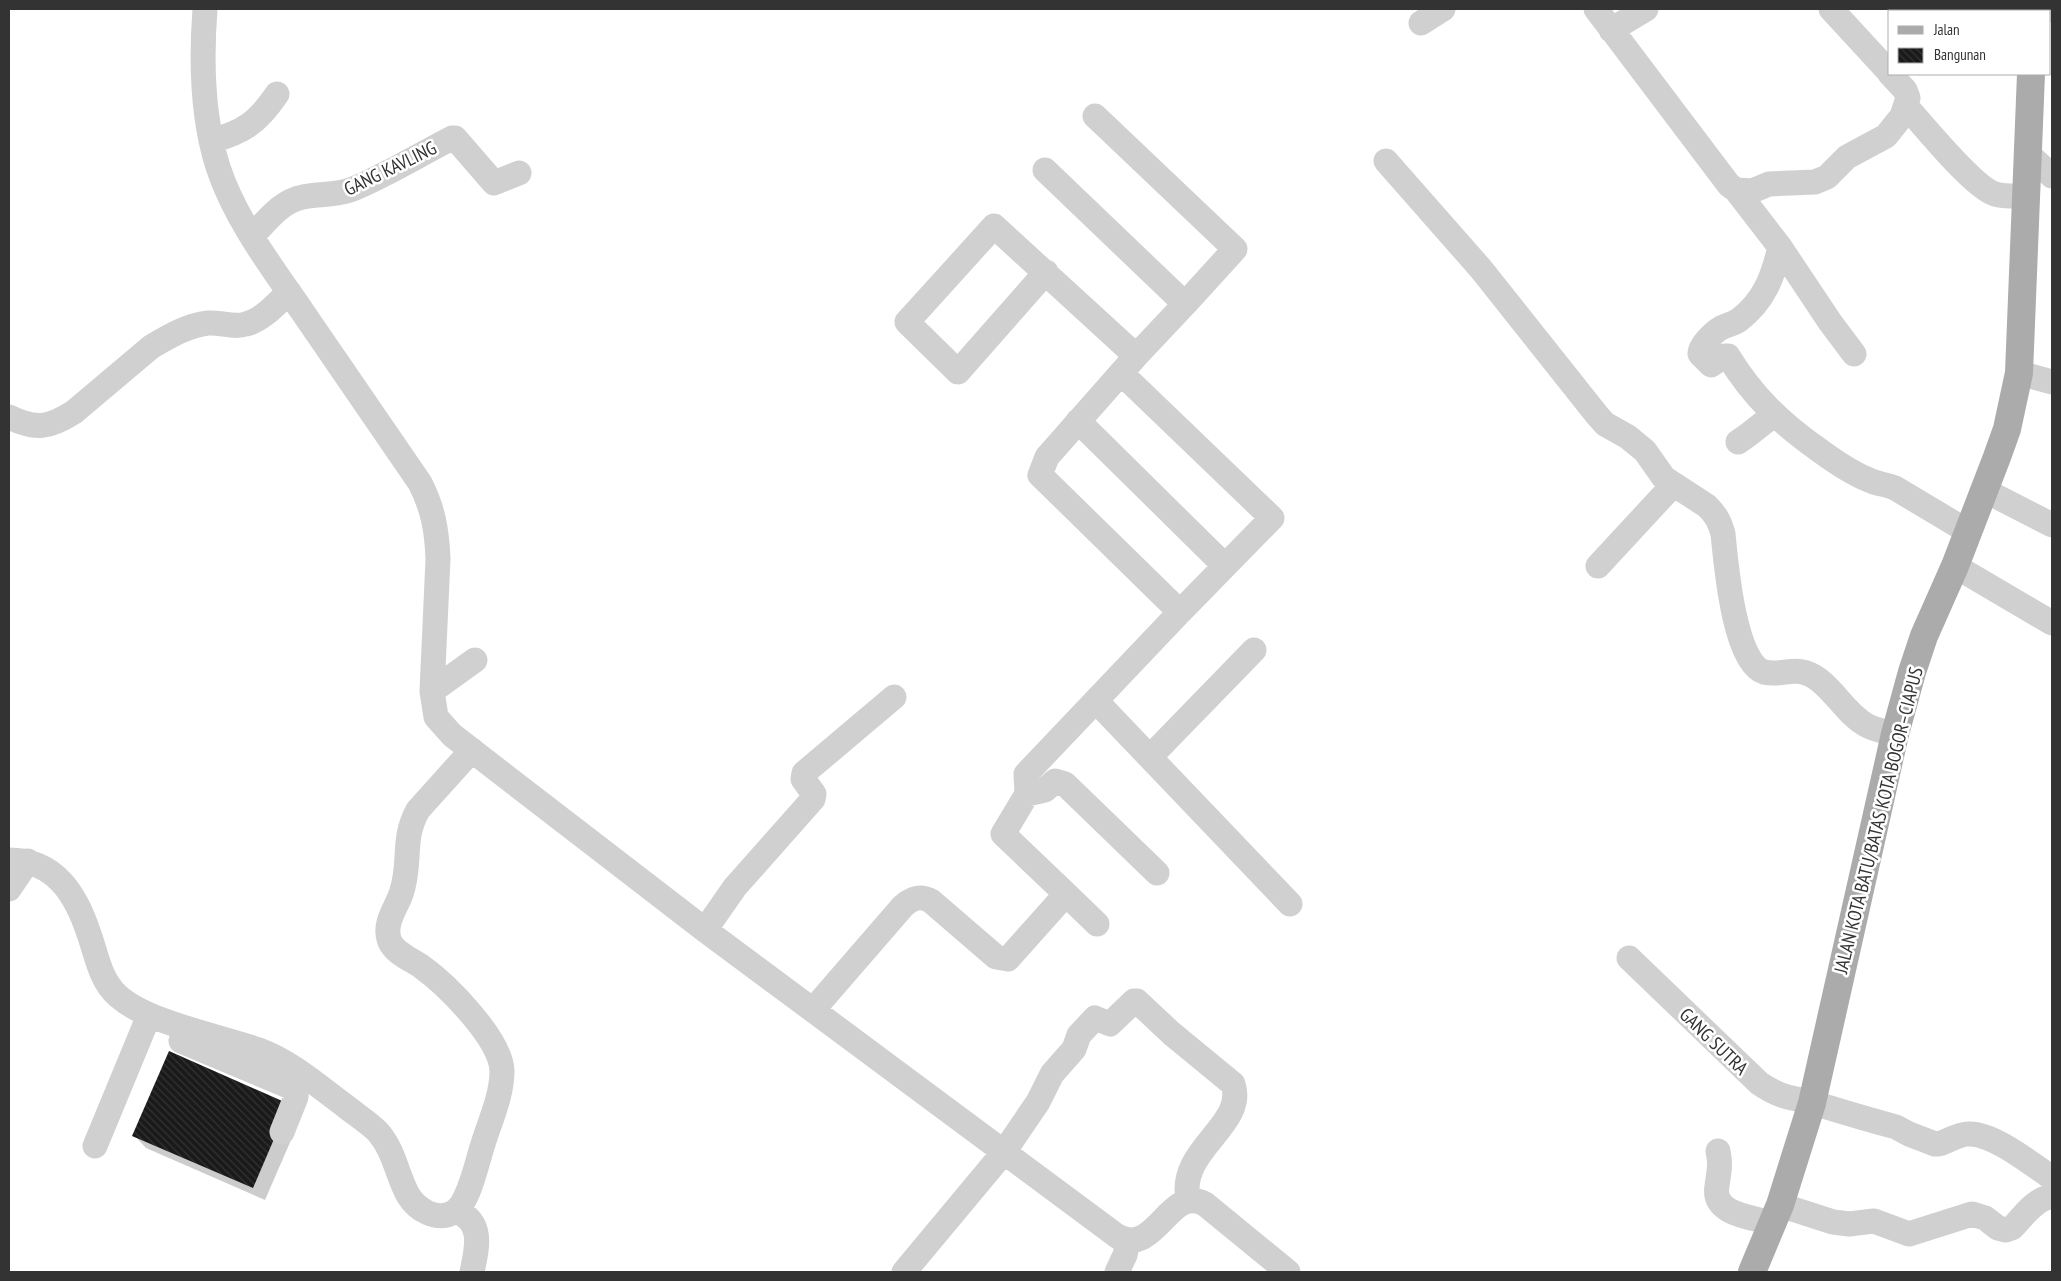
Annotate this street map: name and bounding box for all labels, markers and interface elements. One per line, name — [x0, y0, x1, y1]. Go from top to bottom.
legend — [1888, 10, 2051, 75]
text: Jalan — [1933, 20, 1960, 39]
text: Bangunan — [1934, 45, 1986, 64]
street label: GANG KAVLING — [340, 135, 440, 201]
street label: JALAN KOTA BATU/BATAS KOTA BOGOR–CIAPUS — [1828, 664, 1928, 977]
street label: GANG SUTRA — [1675, 1002, 1753, 1080]

